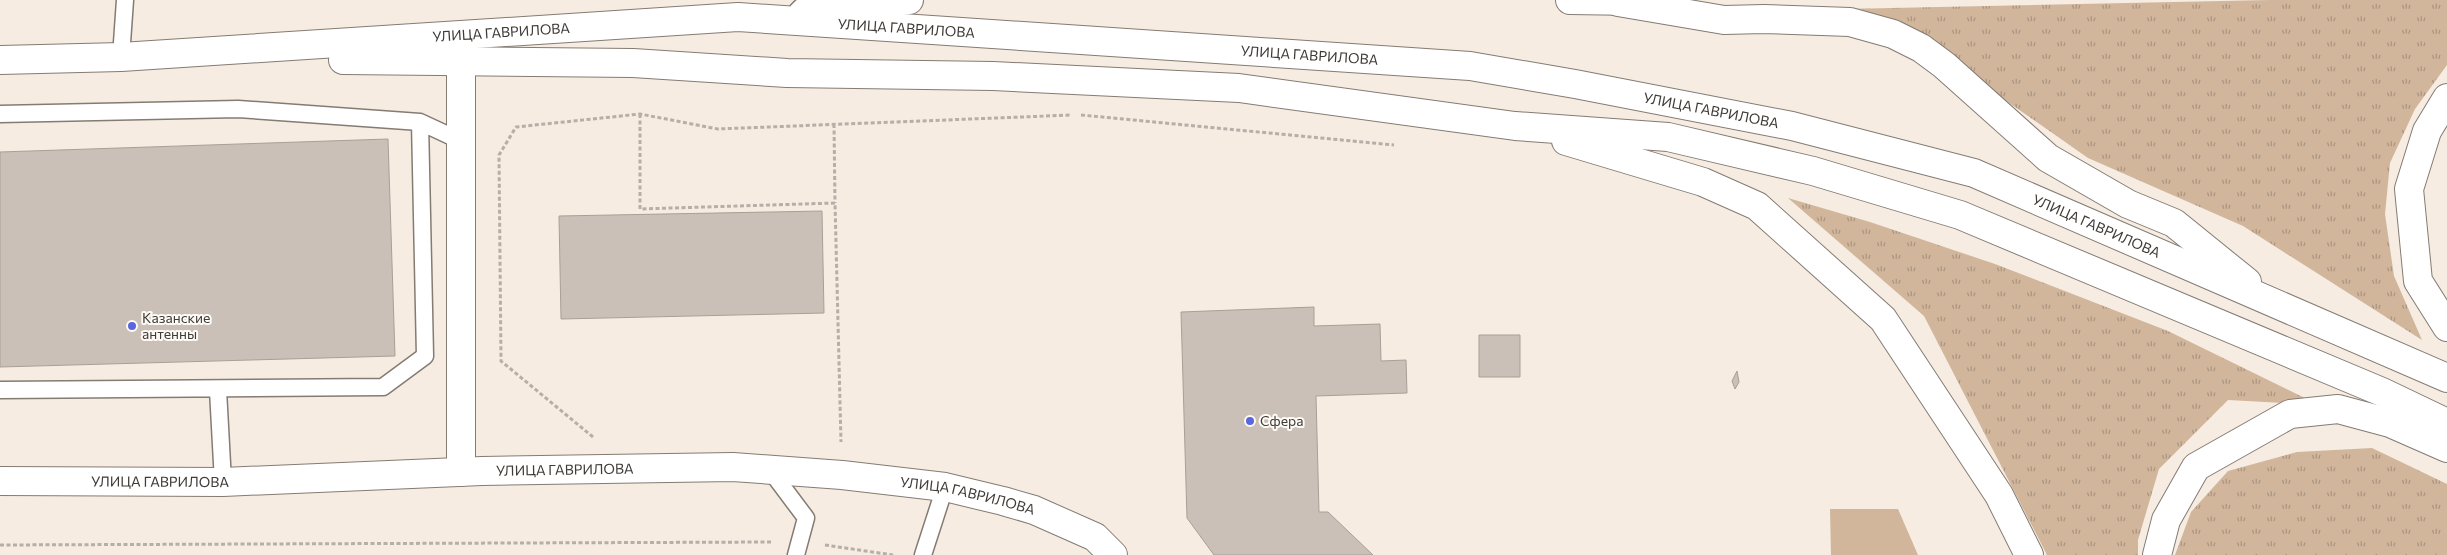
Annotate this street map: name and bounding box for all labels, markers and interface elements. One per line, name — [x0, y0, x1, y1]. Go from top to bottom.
street label: УЛИЦА ГАВРИЛОВА — [837, 15, 976, 41]
street label: УЛИЦА ГАВРИЛОВА — [432, 19, 571, 45]
street label: УЛИЦА ГАВРИЛОВА — [1240, 42, 1379, 68]
street label: УЛИЦА ГАВРИЛОВА — [1642, 88, 1781, 131]
street label: УЛИЦА ГАВРИЛОВА — [2030, 190, 2164, 261]
place label: Казанские антенны — [142, 309, 210, 342]
marker: Казанские антенны — [126, 320, 138, 332]
place label: Сфера — [1260, 412, 1303, 429]
marker: Сфера — [1244, 415, 1256, 427]
street label: УЛИЦА ГАВРИЛОВА — [496, 460, 634, 479]
street label: УЛИЦА ГАВРИЛОВА — [91, 472, 230, 490]
street label: УЛИЦА ГАВРИЛОВА — [899, 473, 1037, 518]

